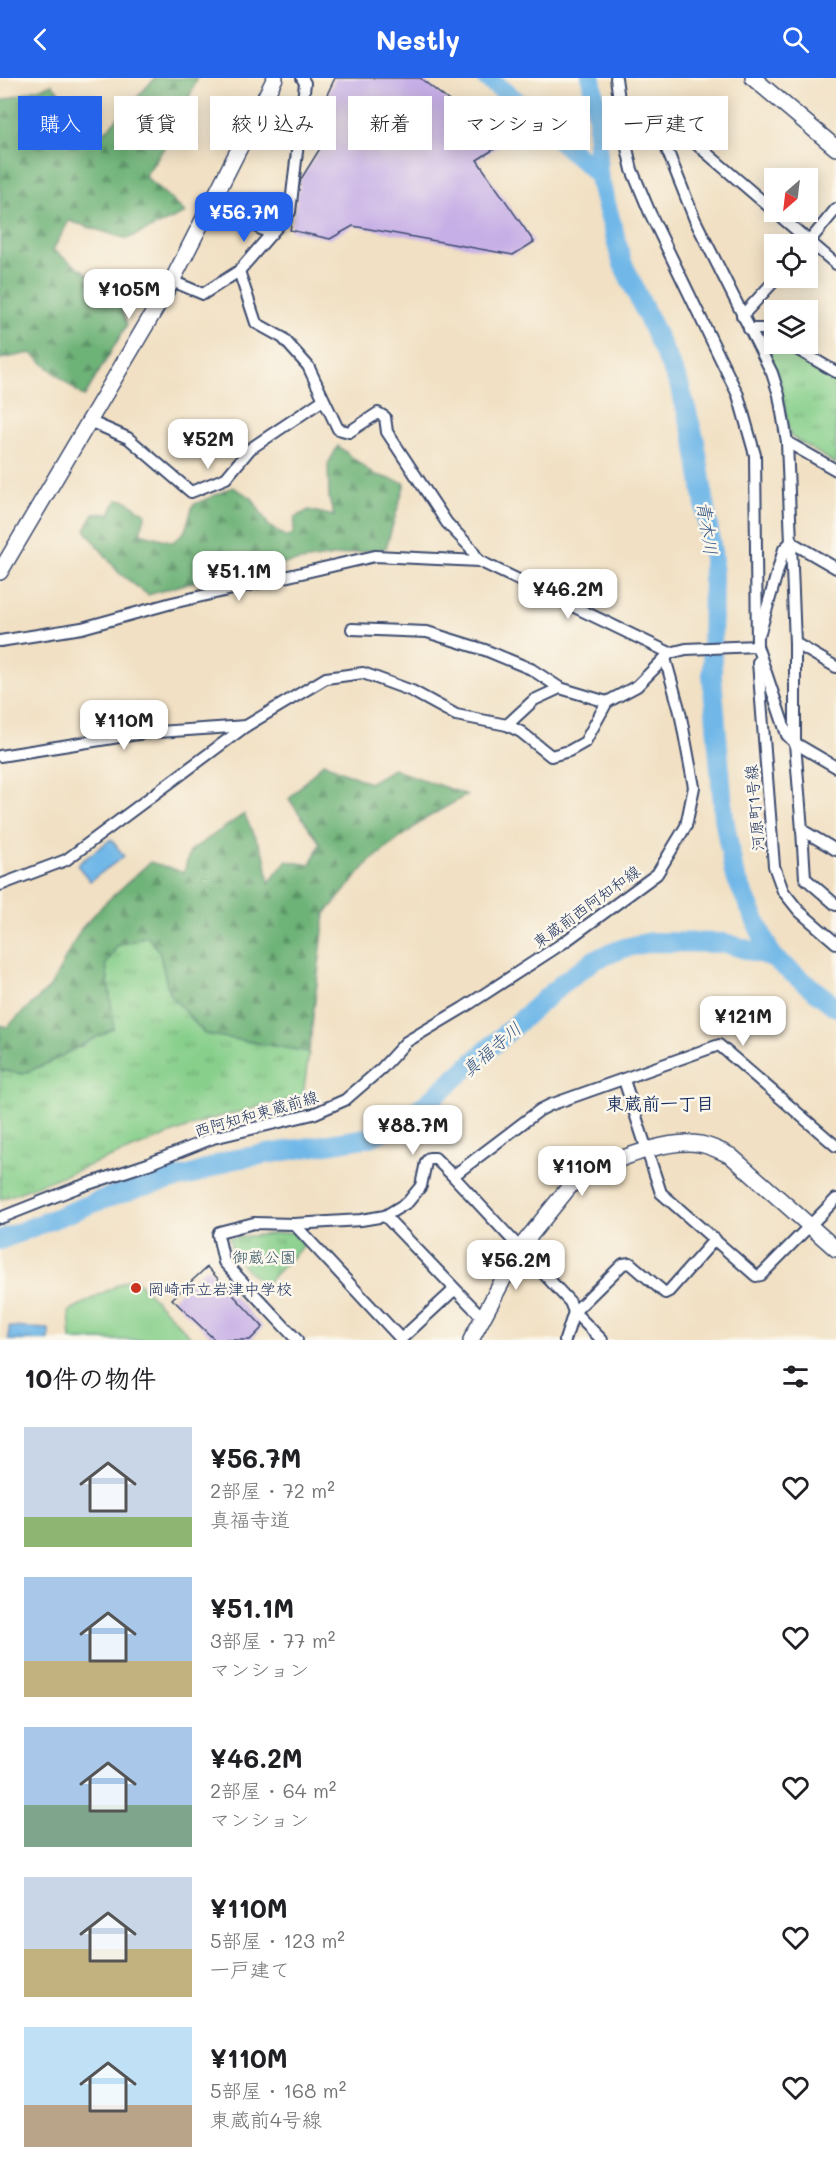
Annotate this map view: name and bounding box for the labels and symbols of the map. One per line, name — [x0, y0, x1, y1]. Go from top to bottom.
north arrow — [764, 168, 818, 222]
pin: ¥56.7M — [195, 192, 293, 243]
pin: ¥105M — [87, 269, 171, 320]
pin: ¥52M — [172, 419, 244, 470]
water label: 青木川 — [692, 500, 724, 556]
pin: ¥51.1M — [190, 551, 288, 602]
pin: ¥46.2M — [519, 569, 617, 620]
pin: ¥110M — [82, 700, 166, 751]
street label: 河原町1号線 — [740, 764, 768, 852]
street label: 東蔵前西阿知和線 — [528, 860, 644, 952]
pin: ¥121M — [701, 996, 785, 1047]
water label: 真福寺川 — [456, 1016, 526, 1082]
street label: 西阿知和東蔵前線 — [192, 1085, 320, 1141]
district label: 東蔵前一丁目 — [606, 1091, 714, 1115]
pin: ¥88.7M — [364, 1105, 462, 1156]
pin: ¥110M — [540, 1146, 624, 1197]
pin: ¥56.2M — [467, 1240, 565, 1291]
park label: 御蔵公園 — [232, 1246, 296, 1267]
place label: 岡崎市立岩津中学校 — [148, 1278, 292, 1299]
marker: 岡崎市立岩津中学校 — [129, 1281, 143, 1295]

